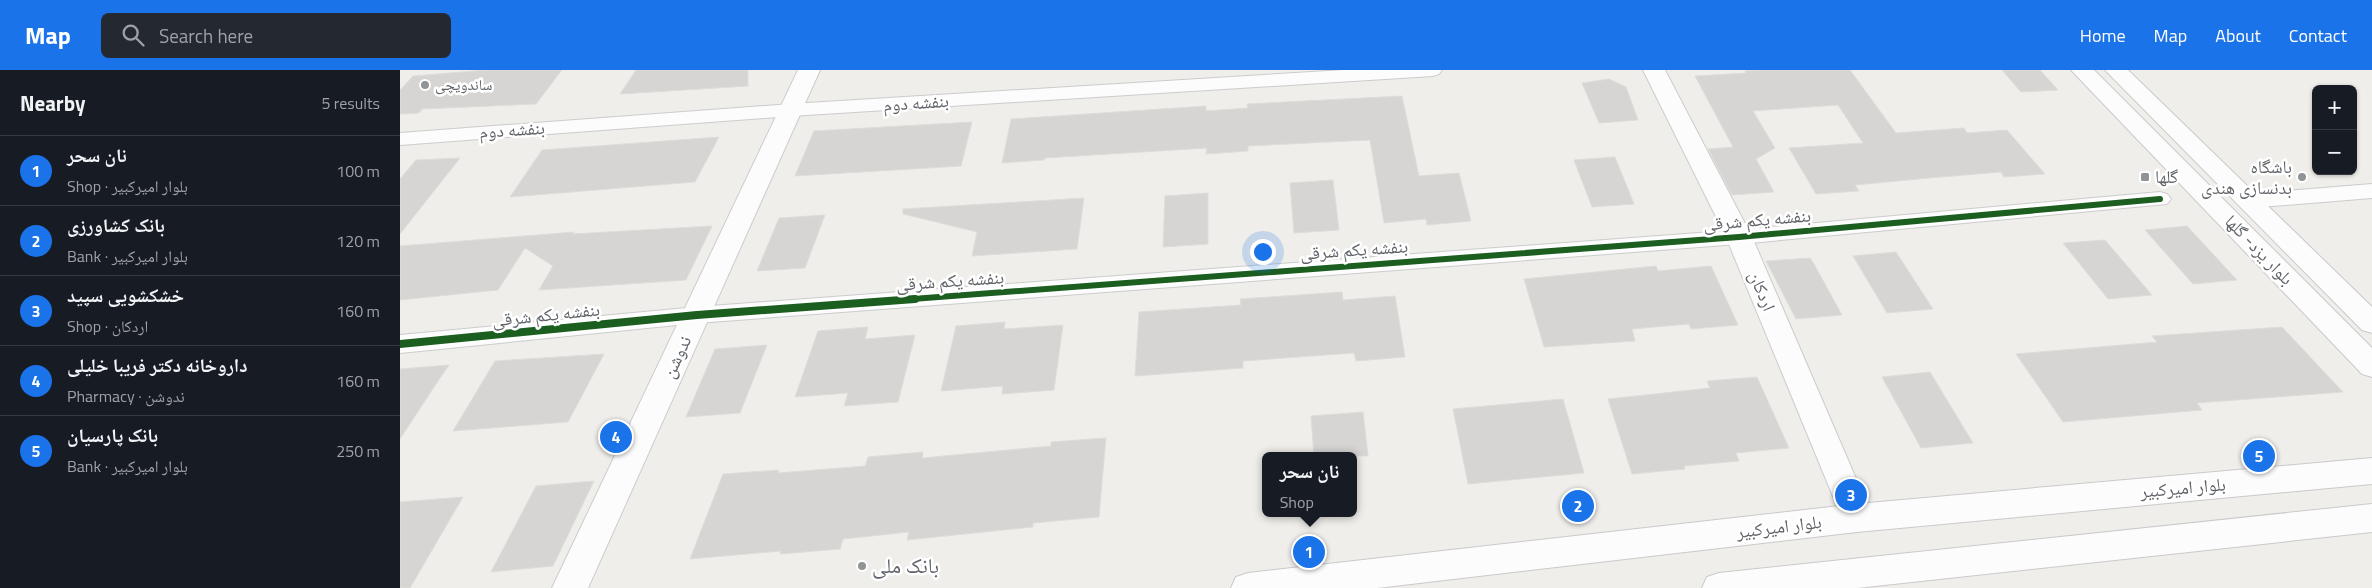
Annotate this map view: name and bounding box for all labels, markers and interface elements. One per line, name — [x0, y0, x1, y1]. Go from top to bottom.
search box — [101, 13, 451, 58]
text: Map — [25, 17, 71, 53]
icon: search — [119, 21, 147, 49]
text: Search here — [159, 21, 253, 50]
text: Home — [2080, 22, 2126, 49]
text: Map — [2154, 22, 2187, 49]
text: About — [2215, 22, 2261, 49]
text: Contact — [2289, 22, 2347, 49]
place label: ساندویچی — [435, 73, 492, 96]
marker: ساندویچی — [419, 79, 431, 91]
map controls — [2312, 85, 2357, 175]
button: + — [2312, 85, 2357, 130]
text: Nearby — [20, 87, 85, 119]
street label: بنفشه دوم — [882, 87, 950, 118]
text: 5 results — [321, 91, 380, 115]
street label: بنفشه دوم — [478, 114, 546, 145]
button: − — [2312, 130, 2357, 175]
text: نان سحر — [67, 140, 127, 169]
place label: باشگاه بدنسازی هندی — [2201, 153, 2292, 201]
text: 1 — [32, 159, 40, 183]
text: 100 m — [336, 159, 380, 183]
place label: گلها — [2155, 163, 2179, 190]
marker: گلها — [2139, 171, 2151, 183]
marker: باشگاه بدنسازی هندی — [2296, 171, 2308, 183]
text: Shop · بلوار امیرکبیر — [67, 174, 188, 198]
street label: بنفشه یکم شرقی — [1702, 201, 1812, 238]
street label: بلوار یزد- گلها — [2219, 208, 2300, 291]
text: بانک کشاورزی — [67, 210, 165, 239]
text: 2 — [32, 229, 40, 253]
text: 120 m — [336, 229, 380, 253]
street label: بنفشه یکم شرقی — [1299, 232, 1409, 267]
your location — [1250, 239, 1276, 265]
text: Bank · بلوار امیرکبیر — [67, 244, 188, 268]
street label: بنفشه یکم شرقی — [895, 263, 1005, 298]
street label: اردکان — [1742, 267, 1783, 315]
text: خشکشویی سپید — [67, 280, 184, 309]
street label: بنفشه یکم شرقی — [491, 295, 601, 334]
text: 3 — [32, 299, 40, 323]
text: 160 m — [336, 299, 380, 323]
text: Shop · اردکان — [67, 314, 148, 338]
street label: ندوشن — [655, 331, 698, 383]
text: داروخانه دکتر فریبا خلیلی — [67, 350, 247, 379]
text: 4 — [32, 369, 40, 393]
text: 160 m — [336, 369, 380, 393]
text: Pharmacy · ندوشن — [67, 384, 185, 408]
pin: 4 — [600, 418, 632, 456]
text: بانک پارسیان — [67, 420, 158, 449]
pin: 5 — [2243, 437, 2275, 475]
text: 5 — [32, 439, 40, 463]
text: 250 m — [336, 439, 380, 463]
popup — [1262, 452, 1357, 517]
text: Bank · بلوار امیرکبیر — [67, 454, 188, 478]
text: نان سحر — [1280, 456, 1339, 485]
street label: بلوار امیرکبیر — [2138, 470, 2227, 505]
pin: 3 — [1835, 476, 1867, 514]
pin: 2 — [1562, 487, 1594, 525]
text: Shop — [1280, 490, 1314, 514]
street label: بلوار امیرکبیر — [1734, 508, 1823, 545]
pin: 1 — [1293, 533, 1325, 571]
place label: بانک ملی — [872, 549, 939, 581]
marker: بانک ملی — [856, 560, 868, 572]

